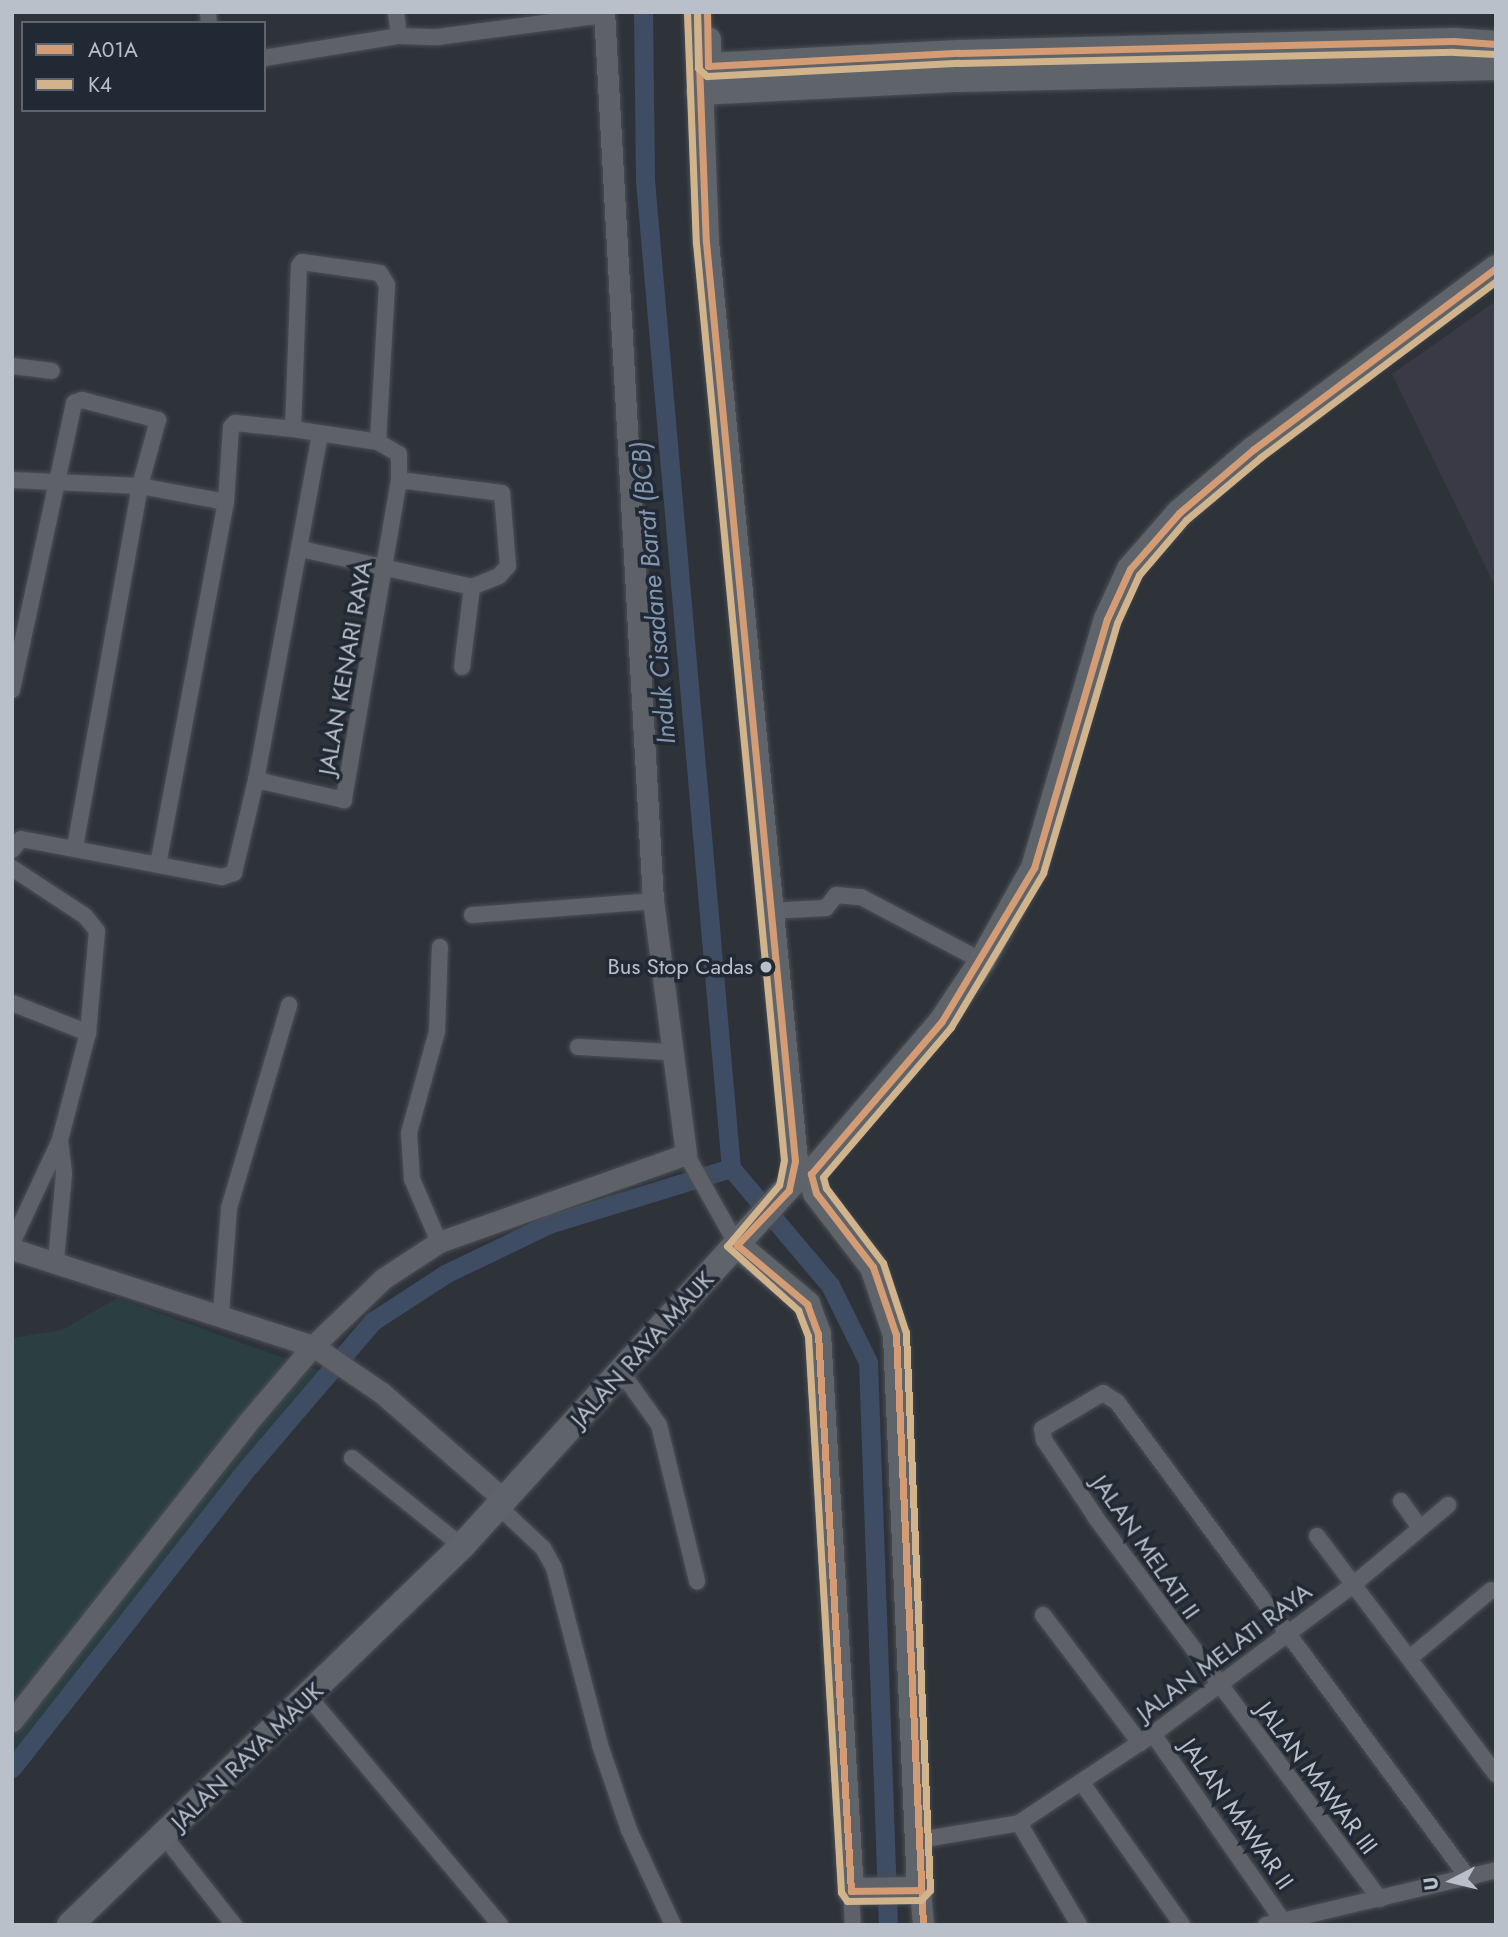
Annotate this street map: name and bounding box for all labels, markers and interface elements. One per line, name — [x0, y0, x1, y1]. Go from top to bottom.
legend — [21, 21, 266, 112]
text: A01A — [88, 35, 138, 65]
text: K4 — [88, 70, 112, 100]
water label: Induk Cisadane Barat (BCB) — [625, 440, 683, 746]
street label: JALAN KENARI RAYA — [312, 559, 378, 777]
place label: Bus Stop Cadas — [608, 954, 753, 980]
marker: Bus Stop Cadas — [759, 960, 773, 974]
street label: JALAN RAYA MAUK — [564, 1265, 720, 1433]
street label: JALAN MELATI II — [1086, 1469, 1206, 1625]
street label: JALAN MELATI RAYA — [1131, 1577, 1317, 1727]
street label: JALAN RAYA MAUK — [165, 1676, 329, 1836]
street label: JALAN MAWAR III — [1250, 1696, 1384, 1860]
street label: JALAN MAWAR II — [1174, 1733, 1300, 1895]
north arrow — [1417, 1846, 1487, 1916]
text: U — [1416, 1875, 1445, 1892]

